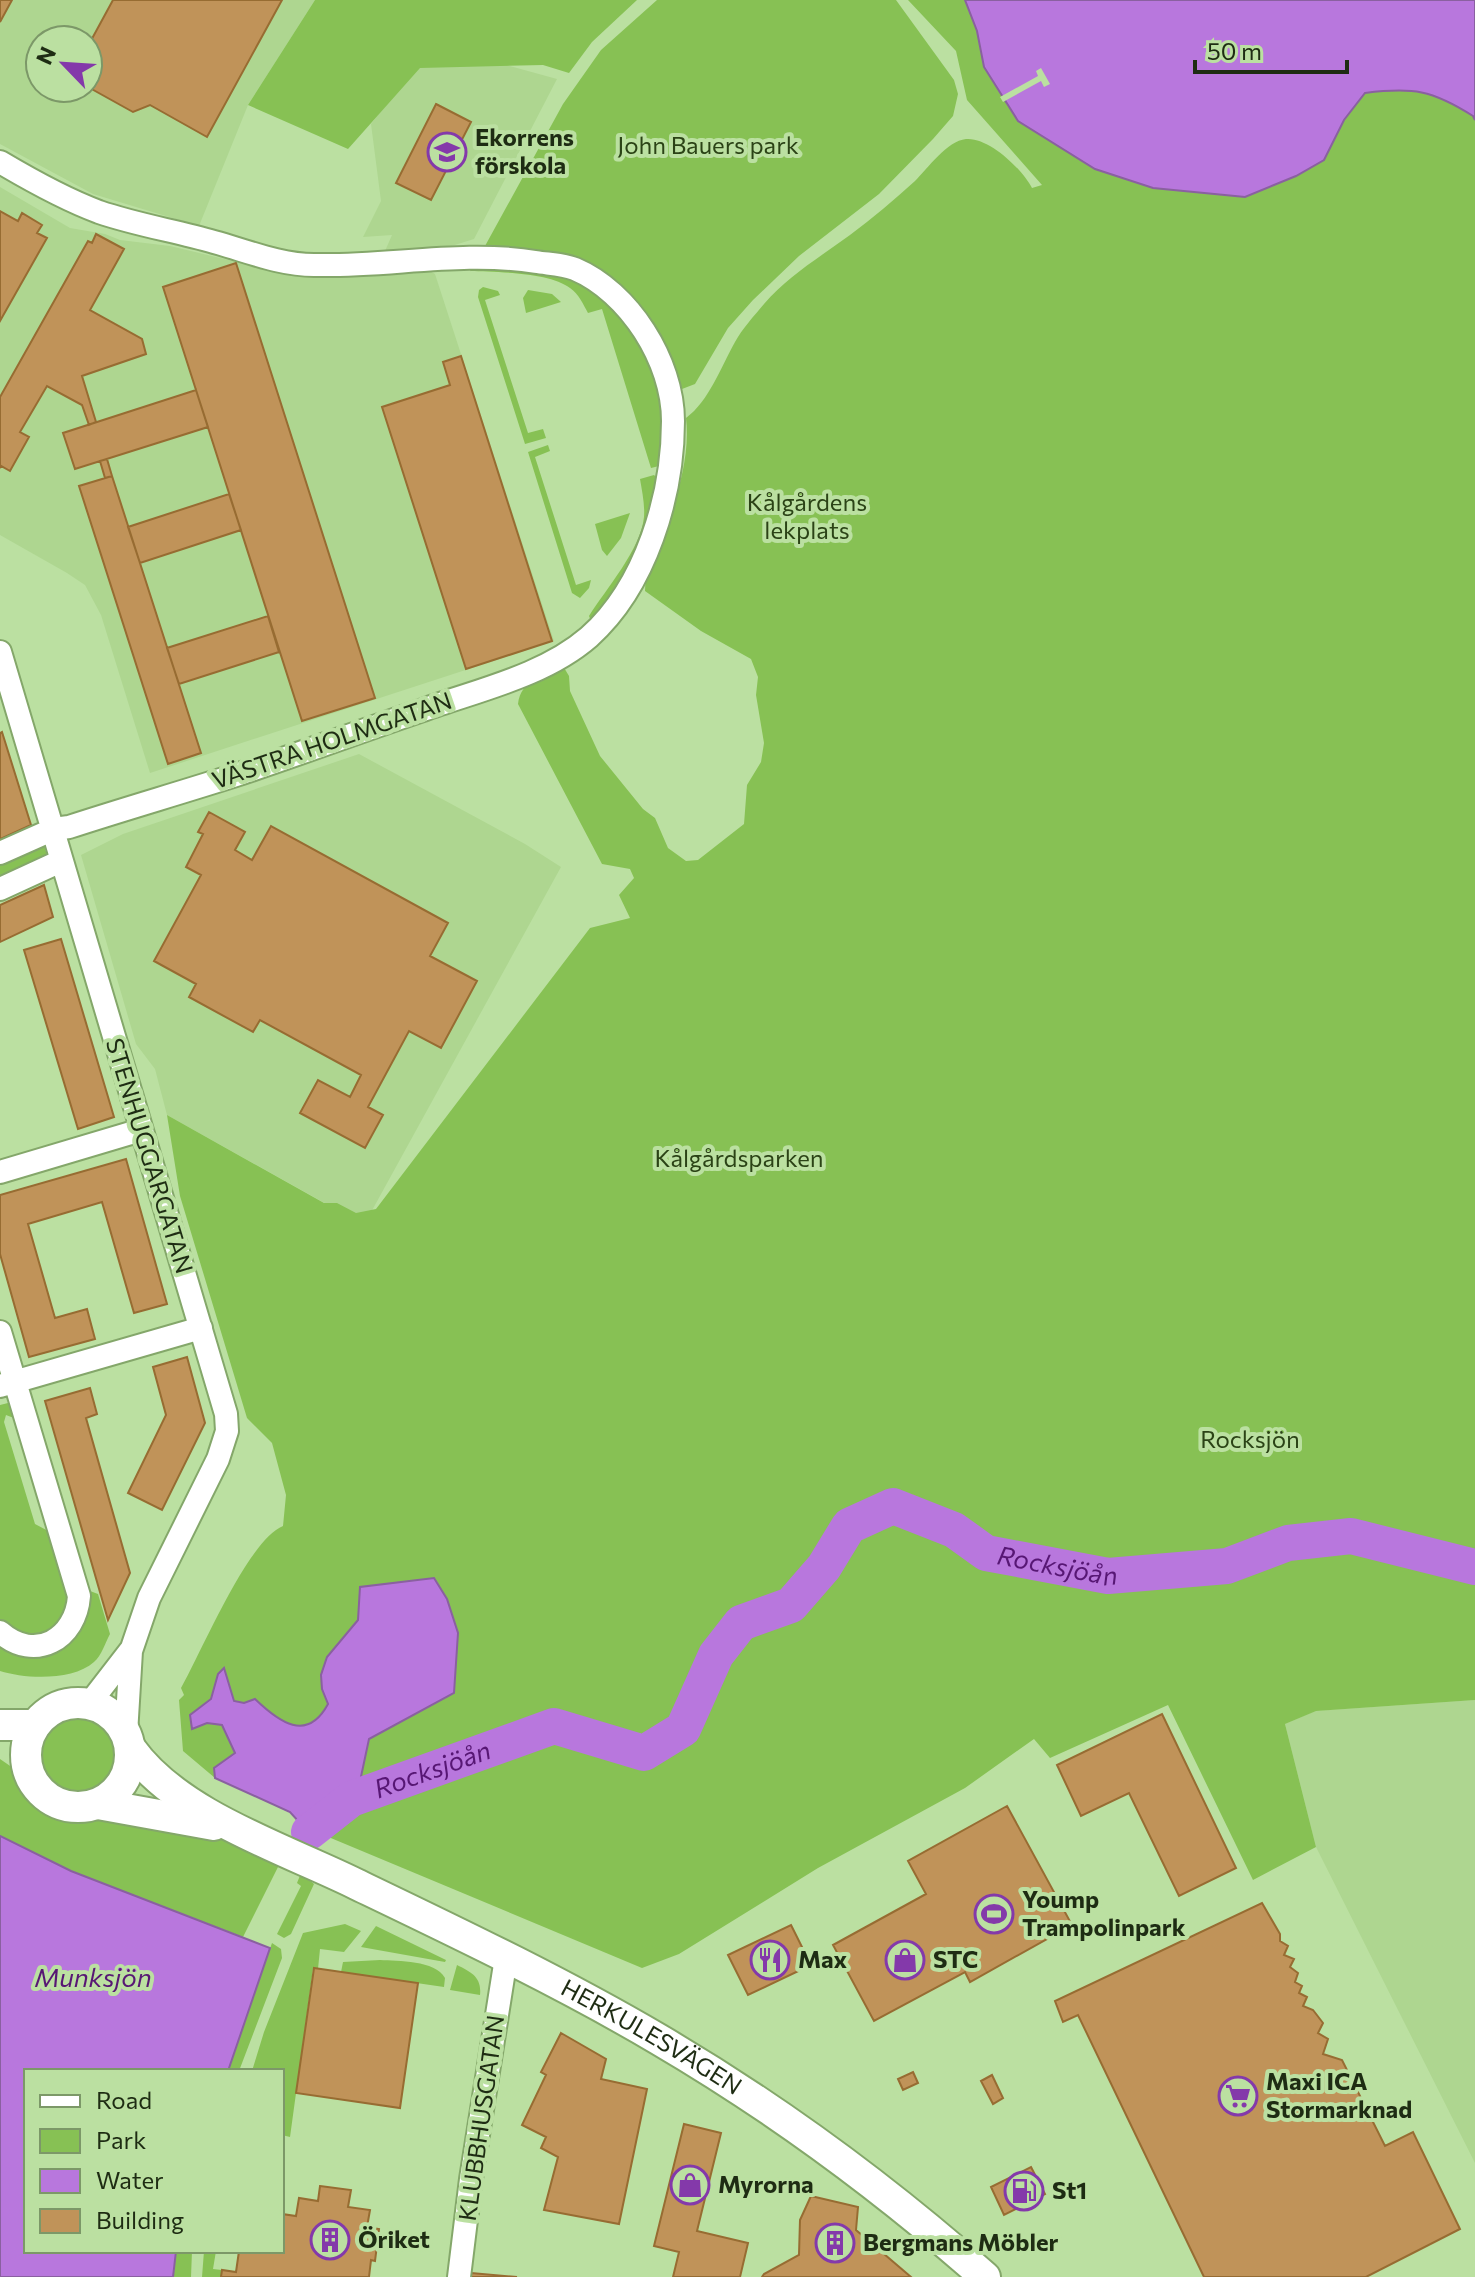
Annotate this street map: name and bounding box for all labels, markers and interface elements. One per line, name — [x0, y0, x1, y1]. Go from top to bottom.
north arrow — [24, 24, 104, 104]
scale bar — [1195, 24, 1347, 74]
text: 50 m — [1207, 36, 1262, 65]
text: N — [30, 42, 61, 69]
place label: Ekorrens förskola — [475, 122, 574, 179]
park label: John Bauers park — [617, 130, 799, 159]
school or university icon: Ekorrens förskola — [426, 131, 468, 173]
park label: Kålgårdens lekplats — [747, 487, 867, 544]
street label: VÄSTRA HOLMGATAN — [208, 685, 455, 794]
street label: STENHUGGARGATAN — [101, 1034, 200, 1277]
park label: Kålgårdsparken — [654, 1143, 824, 1172]
park label: Rocksjön — [1200, 1424, 1300, 1453]
water label: Rocksjöån — [995, 1539, 1118, 1590]
water label: Rocksjöån — [370, 1733, 494, 1803]
place label: Yoump Trampolinpark — [1022, 1884, 1186, 1941]
sports icon: Yoump Trampolinpark — [973, 1893, 1015, 1935]
restaurant icon: Max — [749, 1939, 791, 1981]
shop icon: STC — [884, 1939, 926, 1981]
place label: Max — [798, 1944, 848, 1973]
place label: STC — [933, 1944, 978, 1973]
water label: Munksjön — [34, 1961, 152, 1992]
street label: HERKULESVÄGEN — [557, 1972, 748, 2100]
street label: KLUBBHUSGATAN — [452, 2013, 509, 2223]
place label: Maxi ICA Stormarknad — [1266, 2066, 1412, 2123]
legend — [24, 2069, 284, 2253]
supermarket icon: Maxi ICA Stormarknad — [1217, 2075, 1259, 2117]
text: Road — [96, 2085, 152, 2114]
text: Park — [96, 2125, 146, 2154]
shop icon: Myrorna — [669, 2164, 711, 2206]
text: Water — [96, 2165, 164, 2194]
place label: Myrorna — [718, 2169, 814, 2198]
fuel station icon: St1 — [1003, 2170, 1045, 2212]
place label: St1 — [1052, 2175, 1087, 2204]
text: Building — [96, 2205, 184, 2234]
building icon: Öriket — [309, 2219, 351, 2261]
building icon: Bergmans Möbler — [814, 2222, 856, 2264]
place label: Öriket — [358, 2224, 430, 2253]
place label: Bergmans Möbler — [863, 2227, 1059, 2256]

